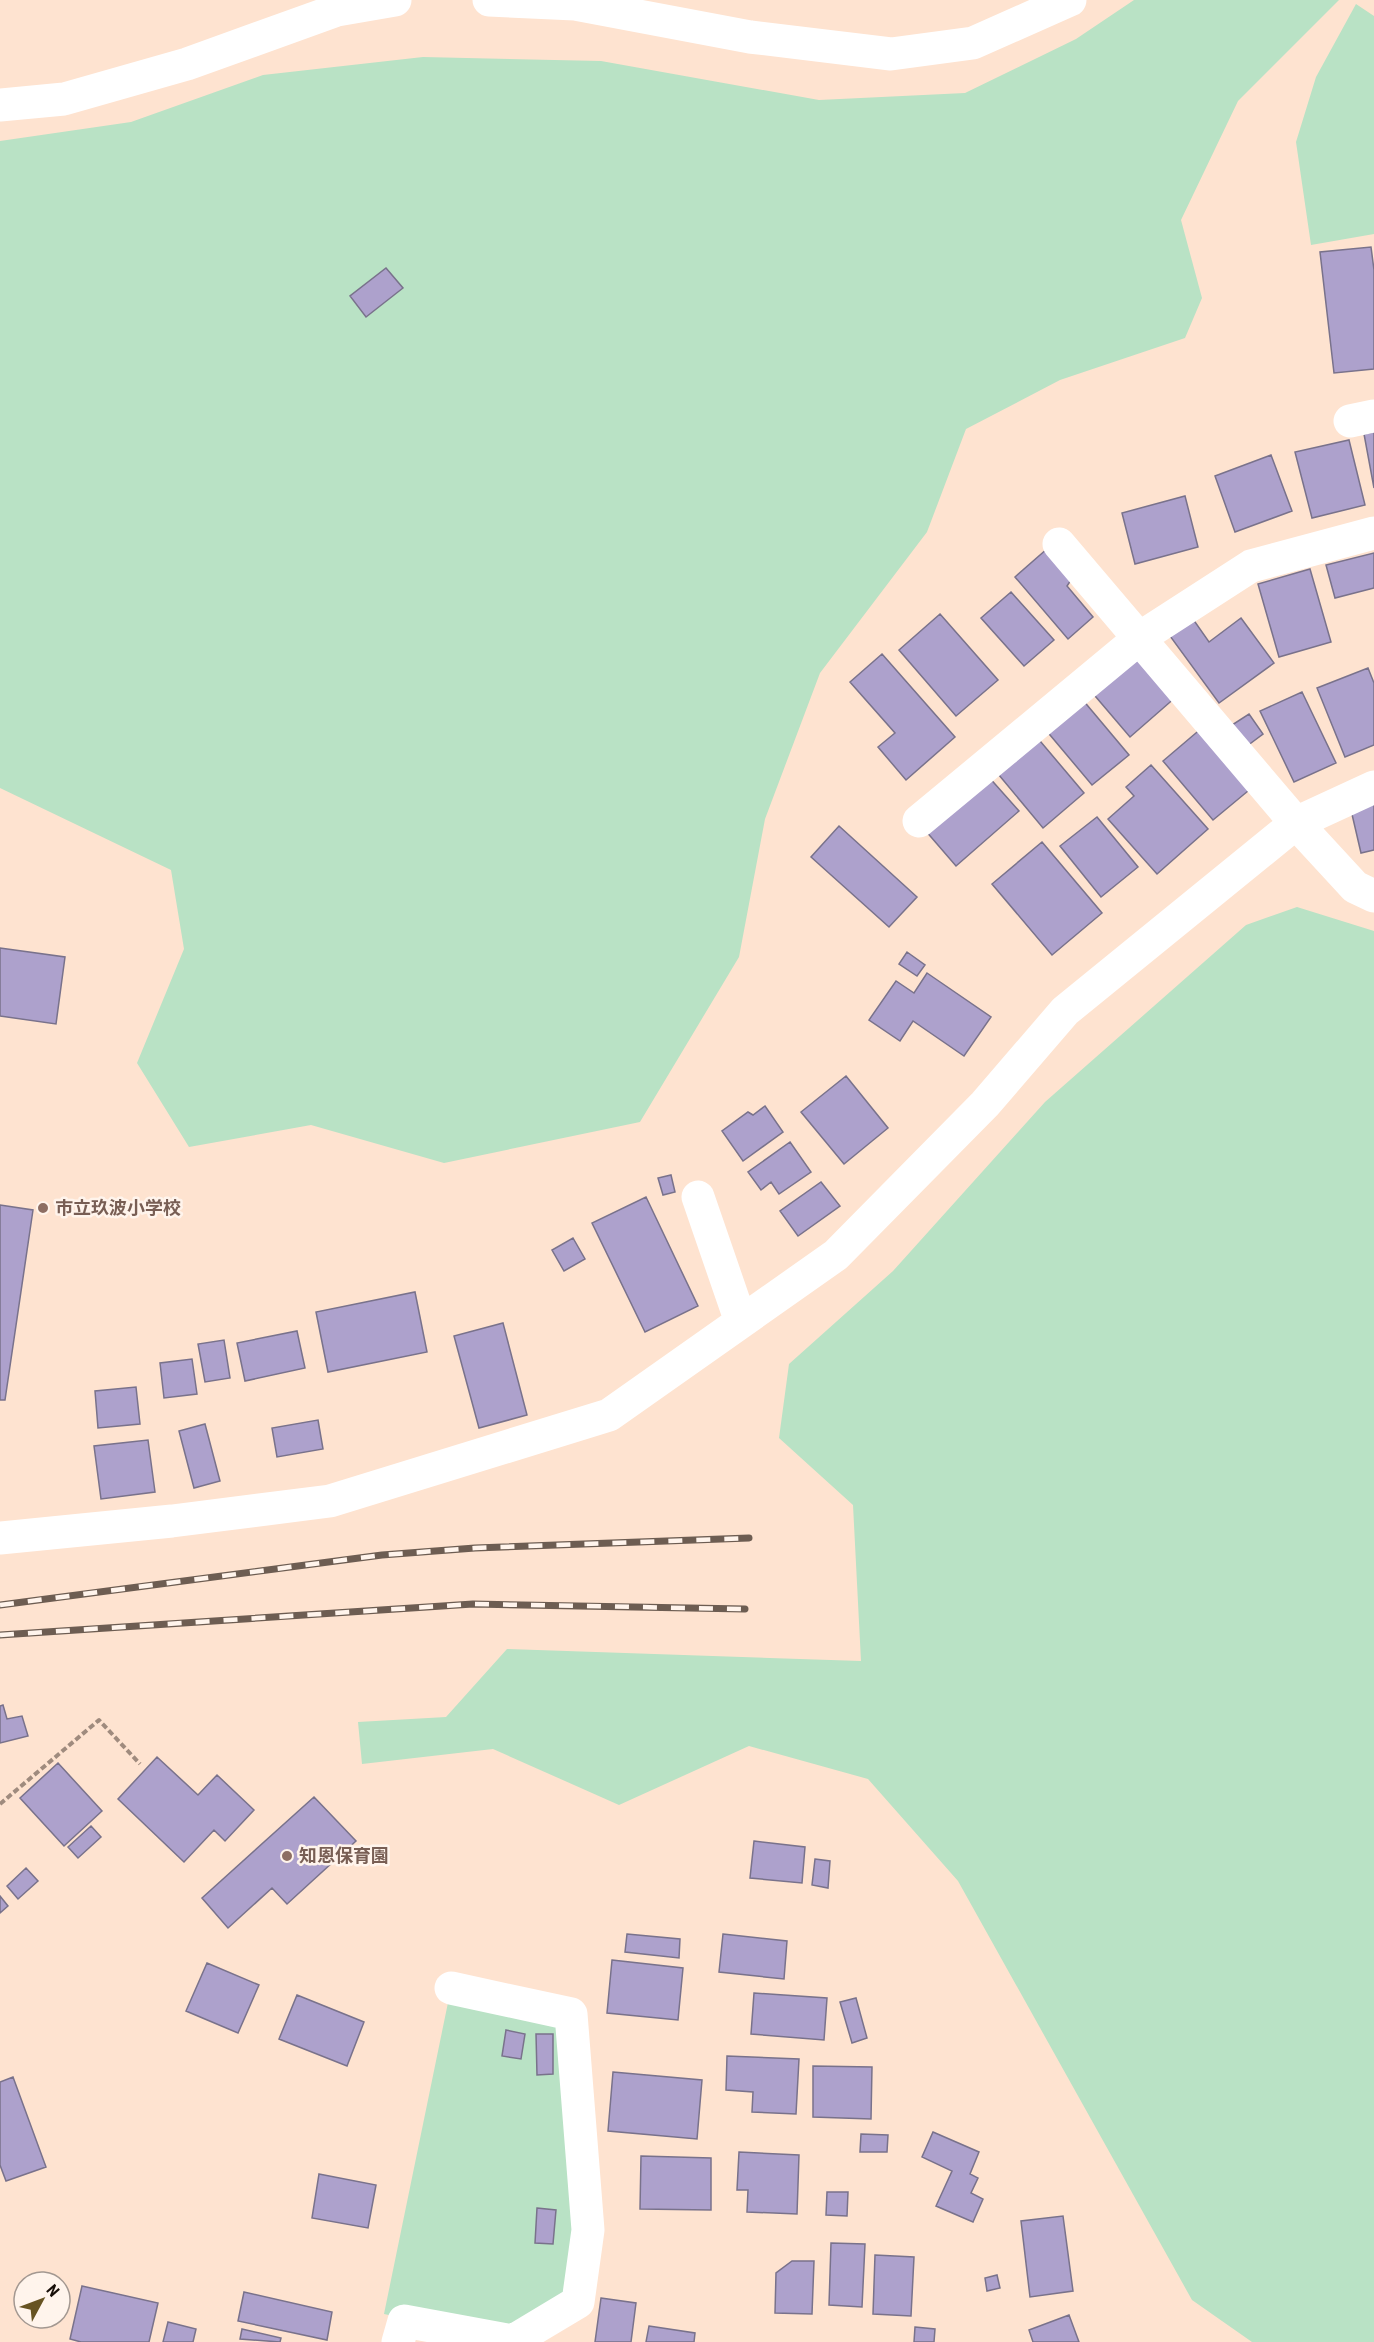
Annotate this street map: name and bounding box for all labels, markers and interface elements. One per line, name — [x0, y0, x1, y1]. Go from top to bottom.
place label: 市立玖波小学校 — [55, 1197, 181, 1218]
marker: 市立玖波小学校 — [36, 1201, 50, 1215]
place label: 知恩保育園 — [299, 1845, 389, 1866]
marker: 知恩保育園 — [280, 1849, 294, 1863]
north arrow — [12, 2270, 72, 2330]
text: N — [43, 2281, 63, 2300]

